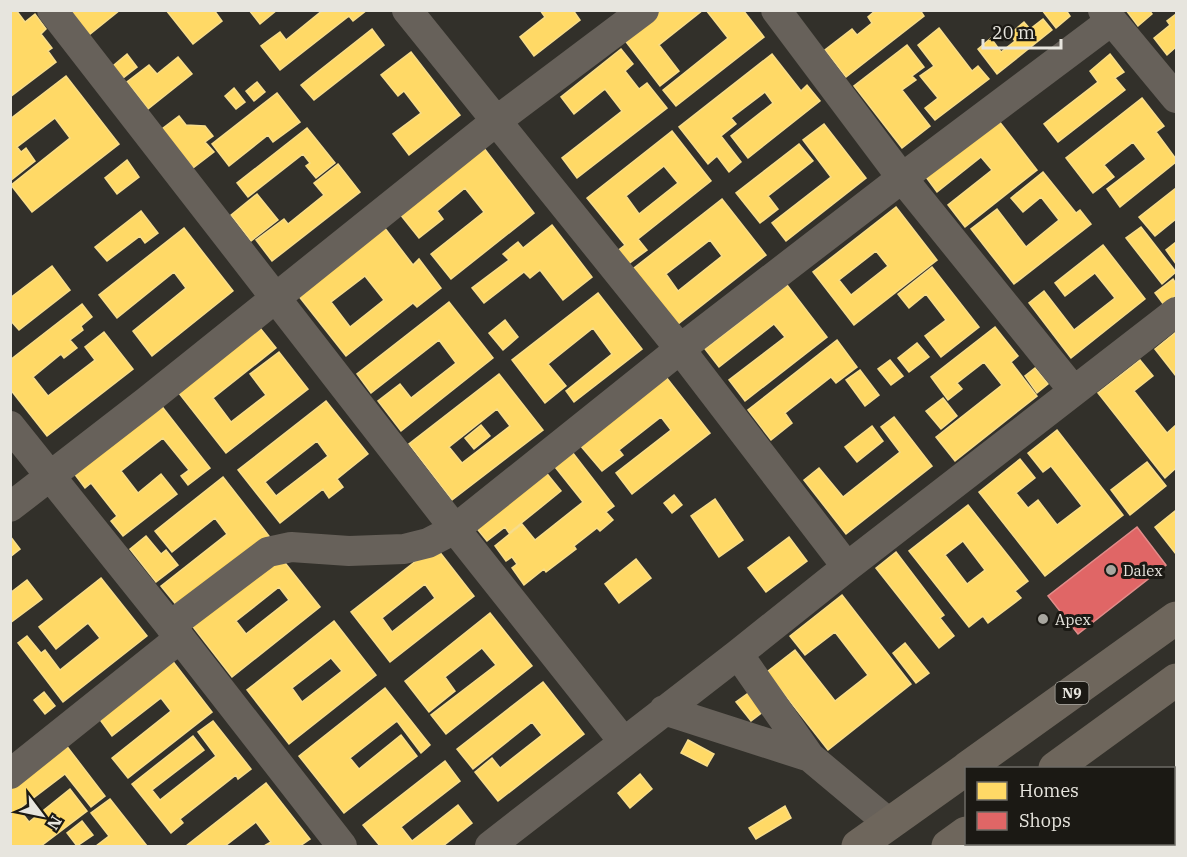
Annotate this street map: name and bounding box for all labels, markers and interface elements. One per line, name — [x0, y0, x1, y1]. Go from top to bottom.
scale bar — [983, 12, 1061, 50]
text: 20 m — [992, 21, 1035, 44]
place label: Dalex — [1123, 561, 1163, 580]
marker: Dalex — [1104, 563, 1118, 577]
place label: Apex — [1055, 610, 1091, 629]
marker: Apex — [1036, 612, 1050, 626]
road number: N9 — [1056, 682, 1088, 704]
legend — [965, 767, 1175, 845]
text: Homes — [1019, 779, 1079, 802]
north arrow — [12, 785, 72, 845]
text: Shops — [1019, 809, 1071, 832]
text: N — [43, 812, 67, 834]

